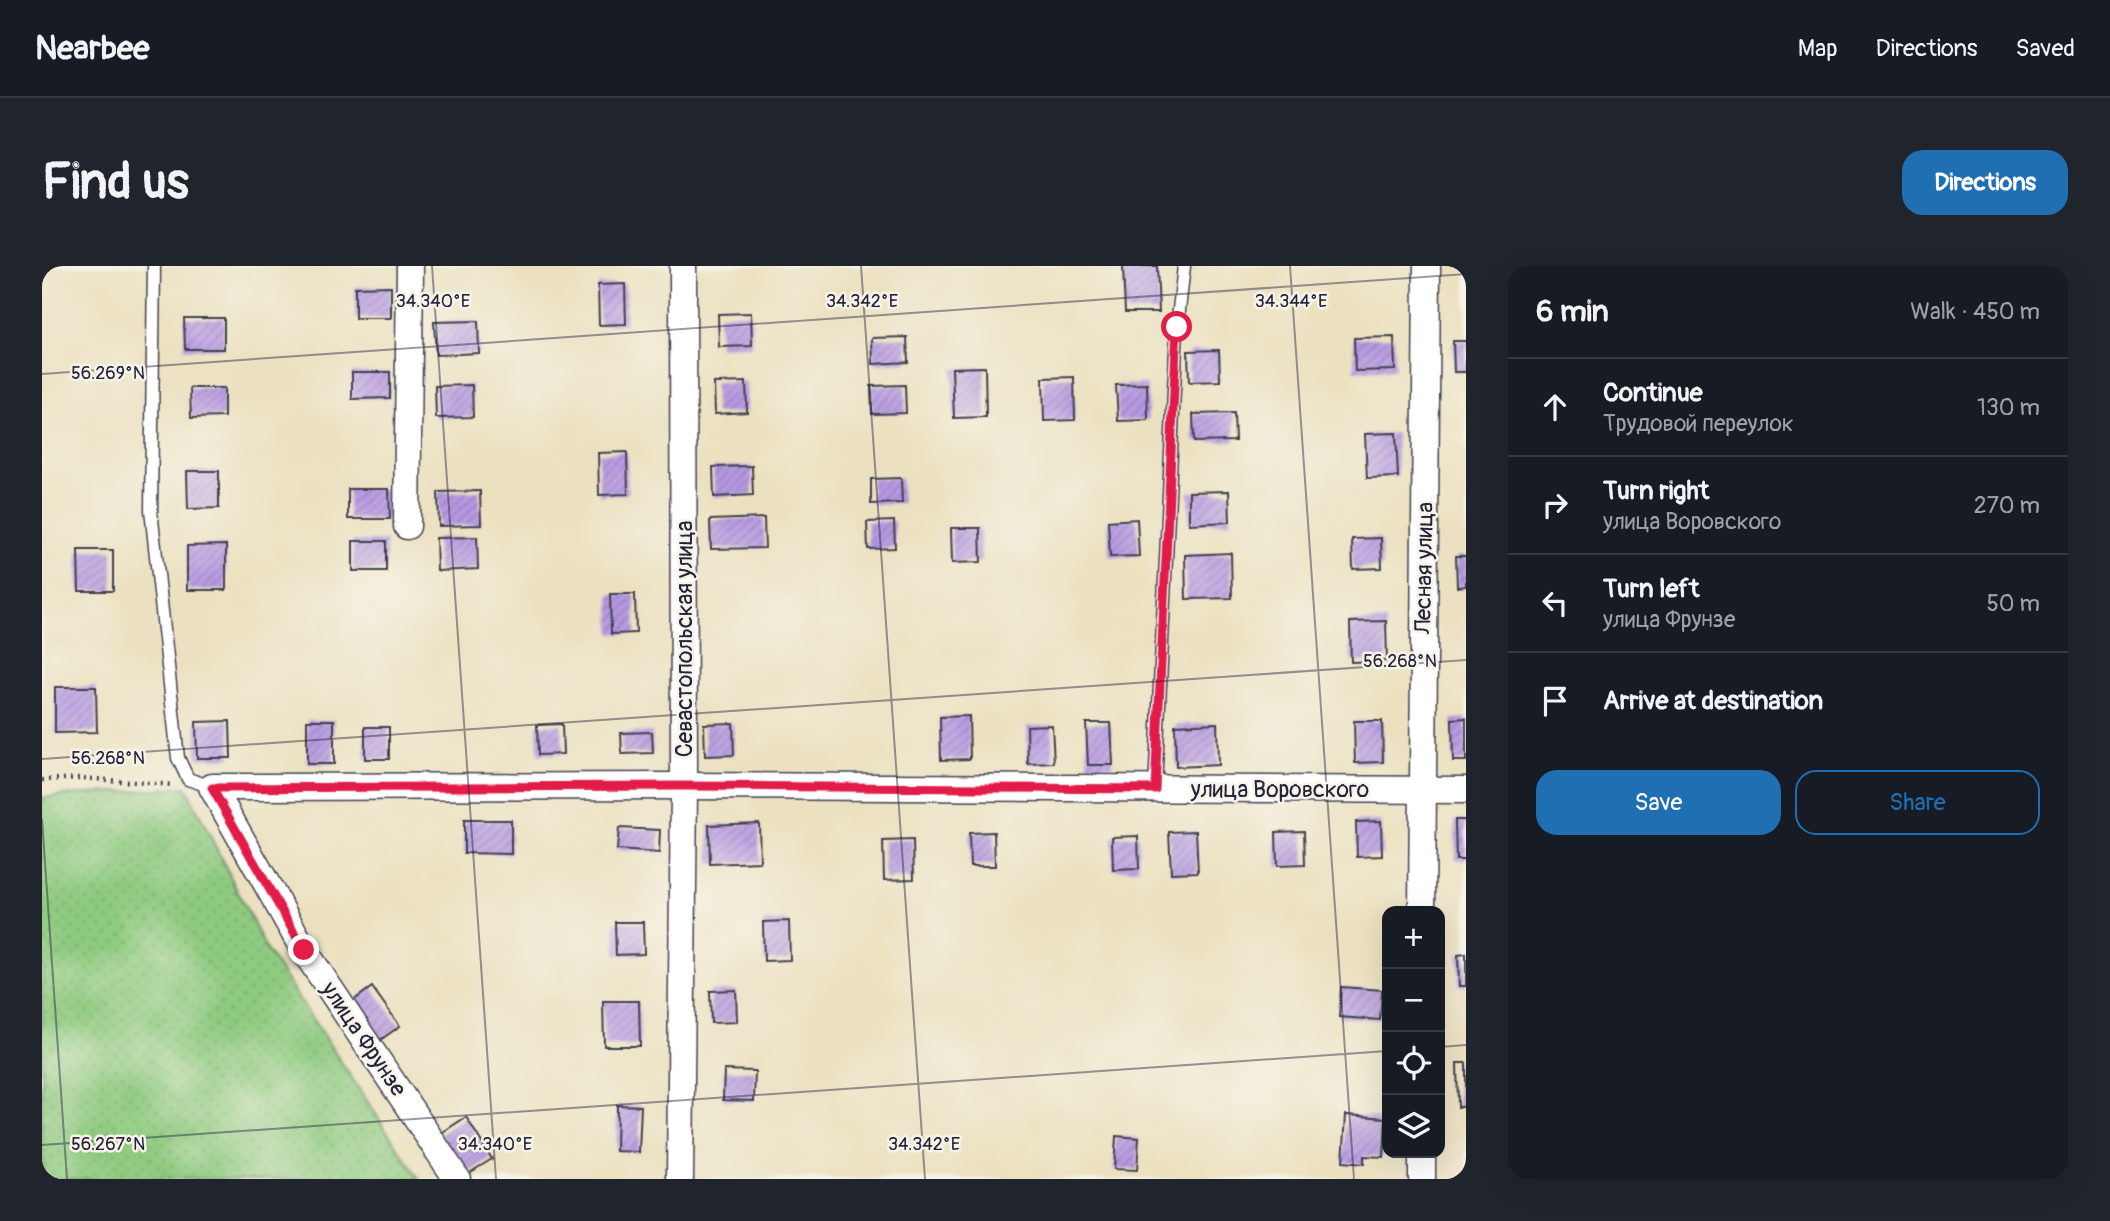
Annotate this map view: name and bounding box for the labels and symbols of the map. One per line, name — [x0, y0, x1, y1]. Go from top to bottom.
text: 34.340°E — [396, 290, 470, 313]
text: 34.342°E — [826, 290, 898, 313]
text: 34.344°E — [1255, 290, 1327, 313]
route start — [1161, 311, 1192, 342]
text: 56.269°N — [71, 362, 145, 385]
street label: Лесная улица — [1408, 502, 1440, 635]
street label: Севастопольская улица — [670, 521, 699, 757]
text: 56.268°N — [1363, 650, 1437, 673]
text: 56.268°N — [71, 747, 145, 770]
street label: улица Воровского — [1190, 775, 1369, 804]
route end — [288, 934, 319, 965]
street label: улица Фрунзе — [314, 975, 413, 1102]
text: 56.267°N — [71, 1133, 145, 1156]
text: 34.340°E — [458, 1133, 532, 1156]
text: 34.342°E — [888, 1133, 960, 1156]

